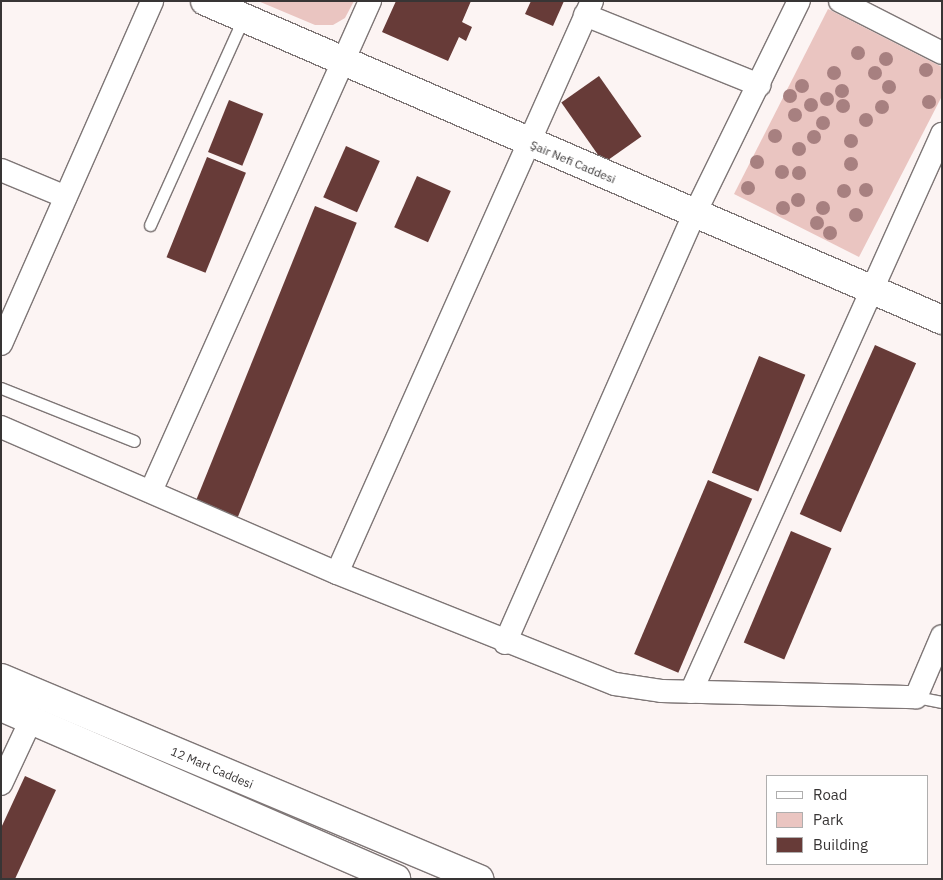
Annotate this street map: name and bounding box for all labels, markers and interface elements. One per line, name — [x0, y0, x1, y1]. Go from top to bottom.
street label: Şair Nefi Caddesi — [528, 137, 618, 187]
street label: 12 Mart Caddesi — [169, 744, 255, 792]
legend — [766, 775, 928, 865]
text: Road — [813, 785, 848, 804]
text: Park — [813, 810, 843, 829]
text: Building — [813, 835, 868, 854]

